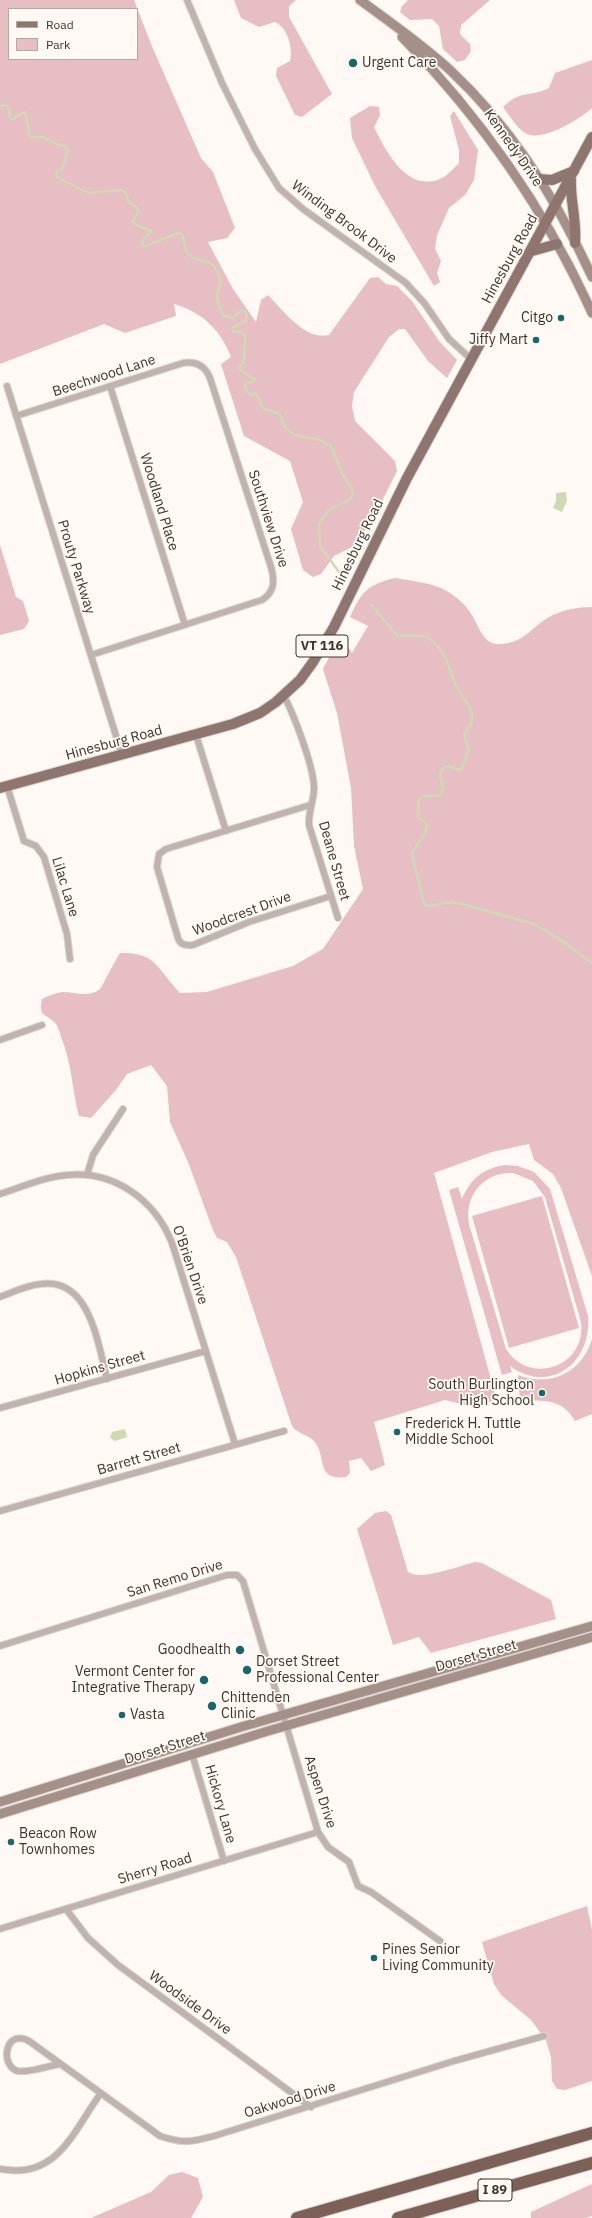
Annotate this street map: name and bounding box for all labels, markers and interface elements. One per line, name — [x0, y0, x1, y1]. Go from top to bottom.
legend — [8, 8, 138, 60]
text: Road — [46, 17, 74, 32]
text: Park — [46, 37, 70, 52]
place label: Urgent Care — [362, 55, 436, 71]
marker: Urgent Care — [347, 57, 359, 69]
street label: Kennedy Drive — [480, 106, 546, 190]
street label: Winding Brook Drive — [288, 177, 400, 267]
street label: Hinesburg Road — [479, 211, 541, 307]
place label: Citgo — [521, 310, 553, 326]
marker: Citgo — [556, 313, 566, 323]
place label: Jiffy Mart — [469, 332, 528, 348]
marker: Jiffy Mart — [531, 335, 541, 345]
street label: Beechwood Lane — [50, 351, 158, 401]
street label: Woodland Place — [136, 451, 182, 553]
street label: Southview Drive — [244, 468, 292, 570]
street label: Hinesburg Road — [329, 497, 387, 593]
street label: Prouty Parkway — [54, 518, 98, 616]
road number: VT 116 — [296, 635, 348, 657]
street label: Hinesburg Road — [64, 722, 164, 764]
street label: Deane Street — [315, 819, 353, 903]
street label: Lilac Lane — [48, 855, 82, 919]
street label: Woodcrest Drive — [191, 888, 293, 940]
street label: O'Brien Drive — [169, 1223, 211, 1307]
street label: Hopkins Street — [53, 1347, 147, 1389]
place label: South Burlington High School — [428, 1377, 534, 1410]
marker: South Burlington High School — [537, 1388, 547, 1398]
place label: Frederick H. Tuttle Middle School — [405, 1416, 521, 1448]
marker: Frederick H. Tuttle Middle School — [392, 1427, 402, 1437]
street label: Barrett Street — [95, 1439, 183, 1479]
street label: San Remo Drive — [125, 1556, 225, 1602]
street label: Dorset Street — [434, 1636, 518, 1676]
place label: Goodhealth — [158, 1642, 231, 1658]
marker: Goodhealth — [234, 1644, 246, 1656]
place label: Dorset Street Professional Center — [256, 1654, 379, 1686]
place label: Vermont Center for Integrative Therapy — [72, 1664, 195, 1696]
marker: Dorset Street Professional Center — [241, 1664, 253, 1676]
marker: Vermont Center for Integrative Therapy — [198, 1674, 210, 1686]
place label: Chittenden Clinic — [221, 1690, 290, 1722]
marker: Chittenden Clinic — [206, 1700, 218, 1712]
place label: Vasta — [130, 1707, 165, 1723]
marker: Vasta — [117, 1710, 127, 1720]
street label: Dorset Street — [123, 1728, 207, 1768]
street label: Aspen Drive — [300, 1754, 340, 1830]
street label: Hickory Lane — [201, 1763, 239, 1845]
place label: Beacon Row Townhomes — [19, 1826, 97, 1858]
marker: Beacon Row Townhomes — [6, 1837, 16, 1847]
street label: Sherry Road — [116, 1850, 194, 1888]
place label: Pines Senior Living Community — [382, 1942, 494, 1974]
marker: Pines Senior Living Community — [369, 1953, 379, 1963]
street label: Woodside Drive — [145, 1967, 235, 2039]
street label: Oakwood Drive — [242, 2078, 338, 2122]
road number: I 89 — [478, 2179, 512, 2201]

